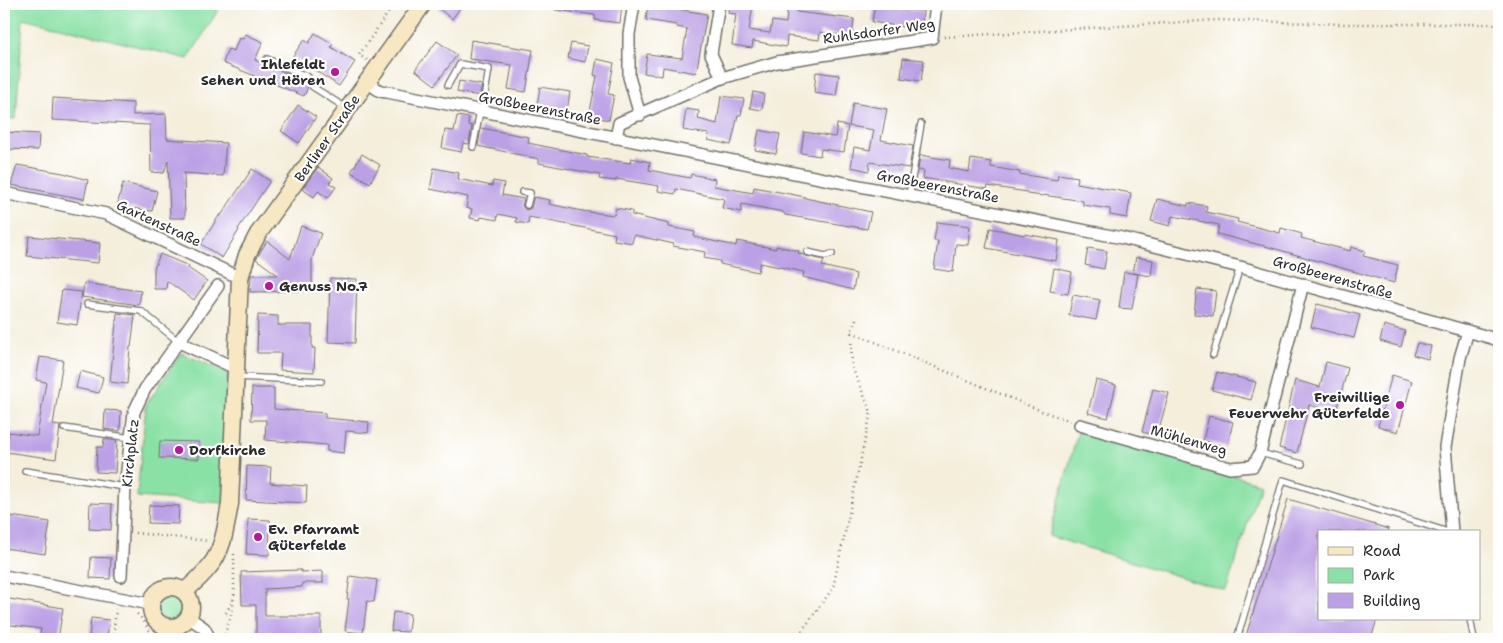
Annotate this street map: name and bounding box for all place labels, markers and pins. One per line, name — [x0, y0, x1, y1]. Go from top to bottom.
place label: Ihlefeldt Sehen und Hören — [201, 55, 325, 89]
marker: Ihlefeldt Sehen und Hören — [329, 66, 341, 78]
place label: Genuss No.7 — [279, 277, 368, 295]
marker: Genuss No.7 — [263, 280, 275, 292]
place label: Freiwillige Feuerwehr Güterfelde — [1229, 388, 1390, 422]
marker: Freiwillige Feuerwehr Güterfelde — [1394, 399, 1406, 411]
place label: Dorfkirche — [189, 441, 266, 459]
marker: Dorfkirche — [173, 444, 185, 456]
place label: Ev. Pfarramt Güterfelde — [268, 520, 360, 554]
marker: Ev. Pfarramt Güterfelde — [252, 531, 264, 543]

